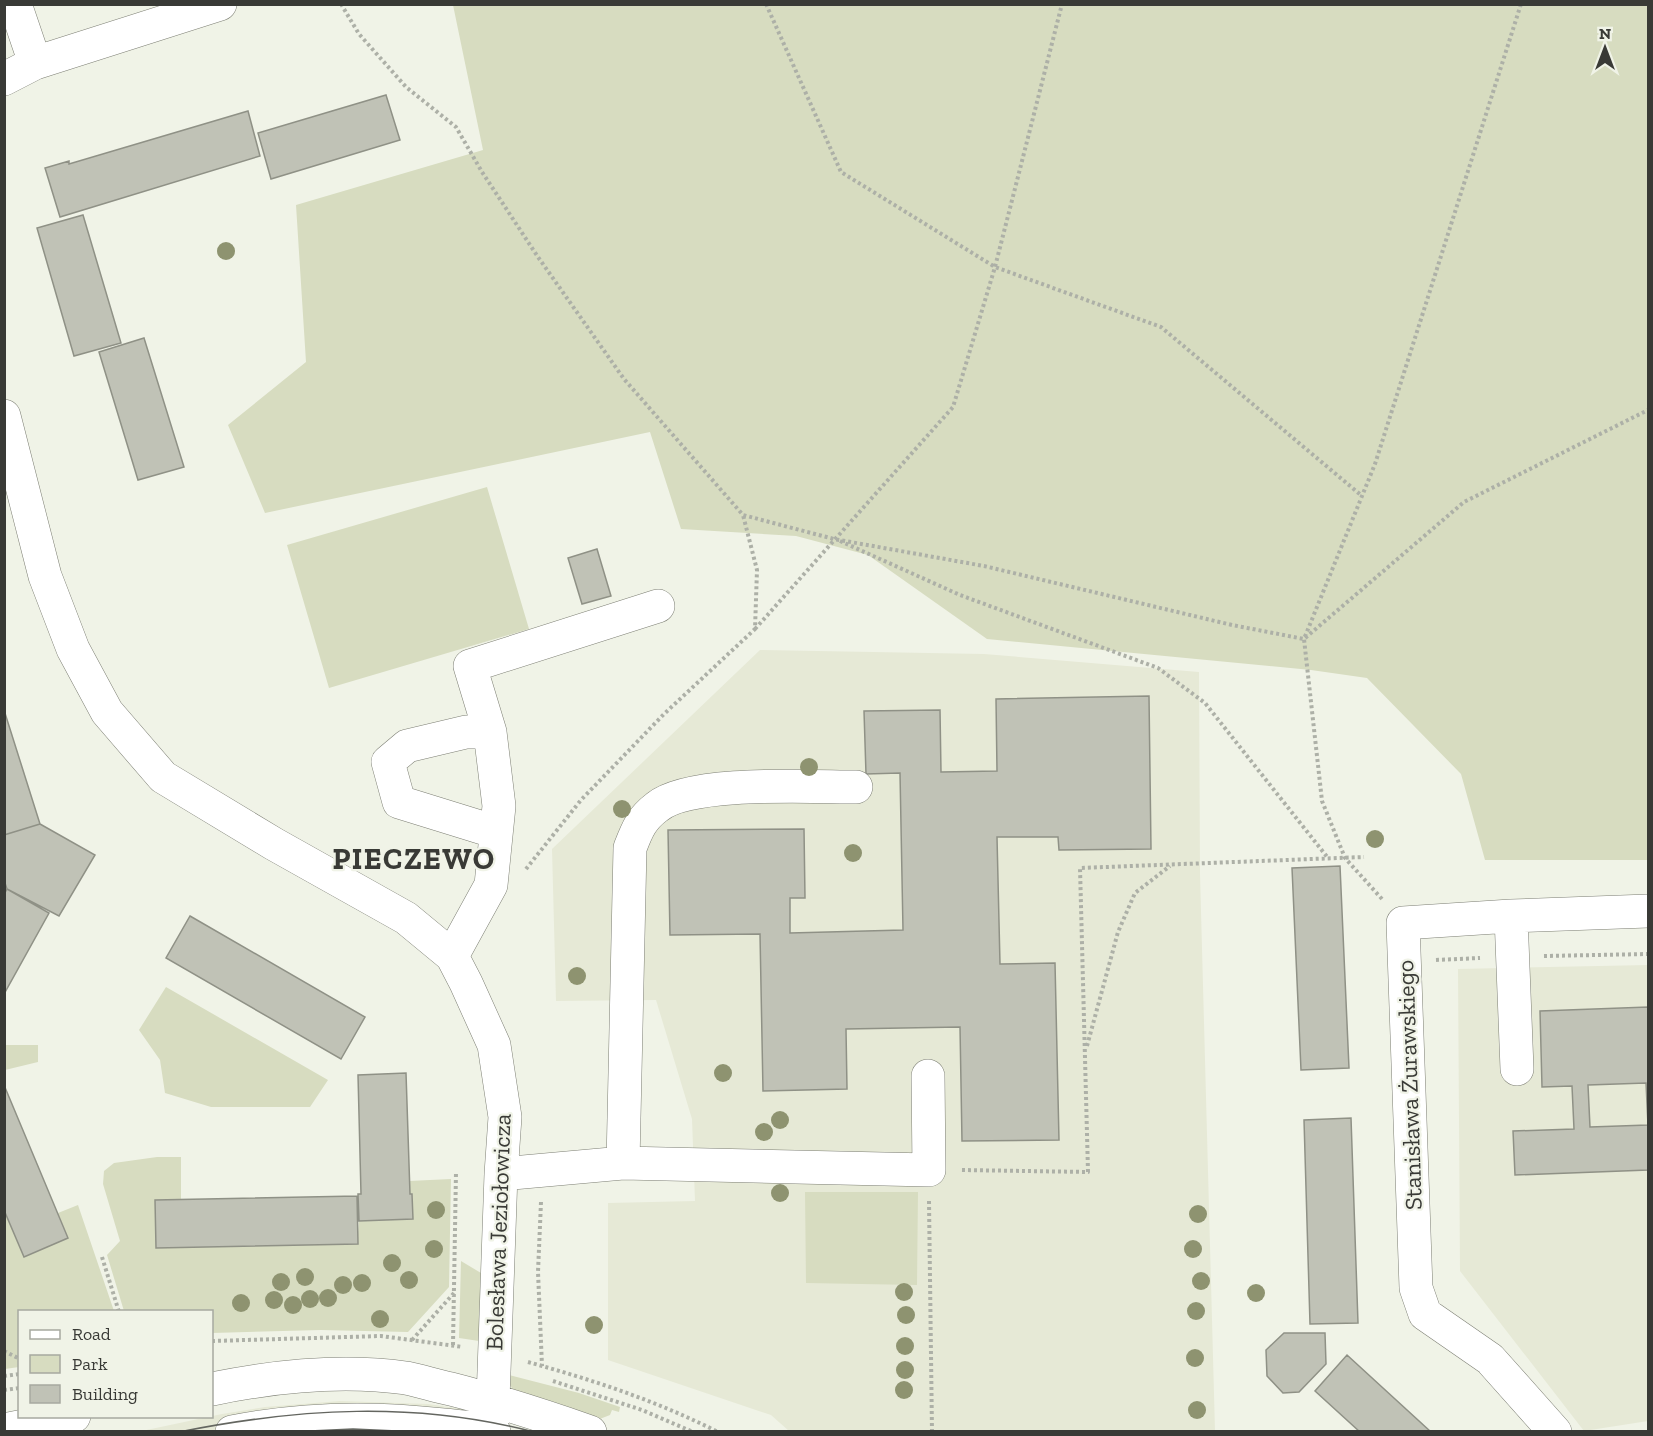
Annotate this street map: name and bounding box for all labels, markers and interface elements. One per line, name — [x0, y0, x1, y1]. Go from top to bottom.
north arrow — [1575, 18, 1635, 78]
text: N — [1599, 24, 1611, 43]
district label: PIECZEWO — [332, 841, 496, 877]
street label: Stanisława Żurawskiego — [1390, 959, 1428, 1211]
street label: Bolesława Jeziołowicza — [479, 1113, 517, 1351]
legend — [18, 1310, 213, 1418]
text: Road — [72, 1323, 111, 1345]
text: Park — [72, 1353, 108, 1375]
text: Building — [72, 1383, 138, 1405]

